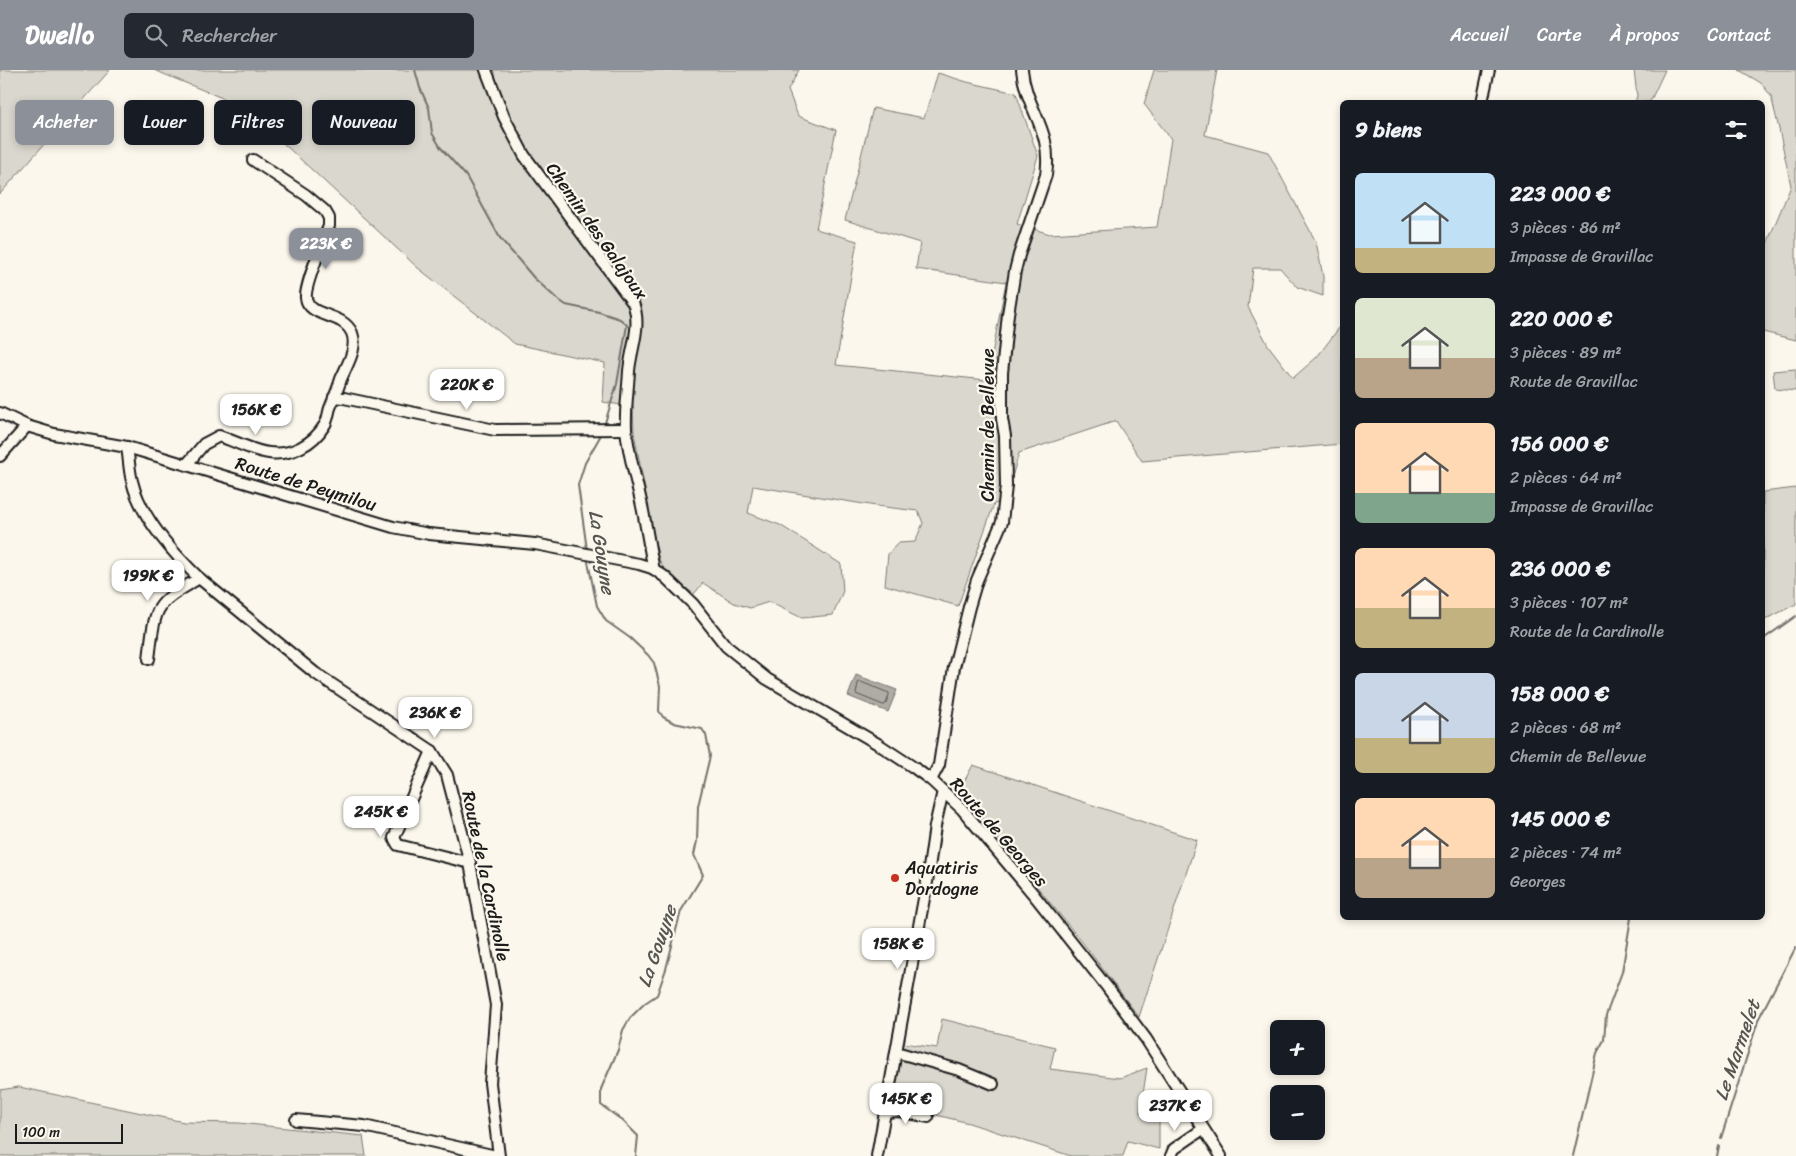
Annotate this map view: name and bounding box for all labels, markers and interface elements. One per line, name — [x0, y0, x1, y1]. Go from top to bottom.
search box — [124, 13, 474, 58]
text: Dwello — [25, 14, 94, 56]
text: Rechercher — [182, 19, 277, 52]
text: Accueil — [1450, 19, 1509, 51]
text: Carte — [1537, 19, 1582, 51]
text: À propos — [1610, 19, 1679, 51]
text: Contact — [1707, 19, 1771, 51]
icon: search — [142, 21, 170, 49]
chip: Acheter — [15, 100, 114, 145]
chip: Louer — [124, 100, 204, 145]
chip: Filtres — [214, 100, 302, 145]
chip: Nouveau — [312, 100, 415, 145]
text: 9 biens — [1355, 111, 1421, 149]
icon: filters — [1722, 116, 1750, 144]
street label: Chemin des Galajoux — [537, 155, 657, 307]
text: 223 000 € — [1510, 175, 1610, 213]
icon: home — [1395, 193, 1455, 253]
text: 3 pièces · 86 m² — [1510, 213, 1621, 242]
pin: 223K € — [285, 228, 367, 270]
text: 223K € — [300, 229, 352, 258]
text: Impasse de Gravillac — [1510, 242, 1653, 271]
text: 220 000 € — [1510, 300, 1612, 338]
icon: home — [1395, 318, 1455, 378]
text: 3 pièces · 89 m² — [1510, 338, 1622, 367]
street label: Chemin de Bellevue — [972, 348, 1004, 502]
text: Route de Gravillac — [1510, 367, 1638, 396]
pin: 220K € — [426, 368, 508, 411]
text: 220K € — [440, 370, 494, 399]
pin: 156K € — [215, 394, 297, 436]
text: 156K € — [231, 395, 281, 424]
text: 156 000 € — [1510, 425, 1608, 463]
icon: home — [1395, 443, 1455, 503]
street label: Route de Peymilou — [231, 447, 381, 521]
text: 2 pièces · 64 m² — [1510, 463, 1622, 492]
text: Impasse de Gravillac — [1510, 492, 1653, 521]
water label: La Gouyne — [579, 508, 625, 599]
text: 236 000 € — [1510, 550, 1610, 588]
pin: 199K € — [107, 560, 189, 602]
text: 199K € — [122, 561, 174, 590]
icon: home — [1395, 568, 1455, 628]
text: 3 pièces · 107 m² — [1510, 588, 1628, 617]
text: Route de la Cardinolle — [1510, 617, 1664, 646]
text: 158 000 € — [1510, 675, 1609, 713]
icon: home — [1395, 693, 1455, 753]
pin: 236K € — [394, 696, 476, 739]
text: 236K € — [409, 698, 461, 727]
text: 2 pièces · 68 m² — [1510, 713, 1621, 742]
text: Chemin de Bellevue — [1510, 742, 1646, 771]
street label: Route de Georges — [942, 770, 1057, 895]
street label: Route de la Cardinolle — [452, 788, 520, 964]
pin: 245K € — [340, 796, 422, 838]
text: 245K € — [354, 797, 408, 826]
text: 145 000 € — [1510, 800, 1610, 838]
icon: home — [1395, 818, 1455, 878]
text: 2 pièces · 74 m² — [1510, 838, 1622, 867]
place label: Aquatiris Dordogne — [904, 852, 979, 905]
text: Georges — [1510, 867, 1565, 896]
marker: Aquatiris Dordogne — [889, 872, 901, 884]
water label: La Gouyne — [628, 898, 687, 991]
pin: 158K € — [857, 928, 939, 970]
text: 158K € — [873, 929, 923, 958]
water label: Le Marmelet — [1704, 993, 1770, 1105]
map controls — [1270, 1020, 1325, 1140]
button: + — [1270, 1020, 1325, 1075]
pin: 145K € — [865, 1082, 947, 1125]
text: 145K € — [880, 1084, 932, 1113]
button: − — [1270, 1085, 1325, 1140]
pin: 237K € — [1134, 1090, 1216, 1132]
text: 237K € — [1149, 1091, 1201, 1120]
text: 100 m — [22, 1120, 60, 1145]
scale bar — [15, 1121, 122, 1144]

